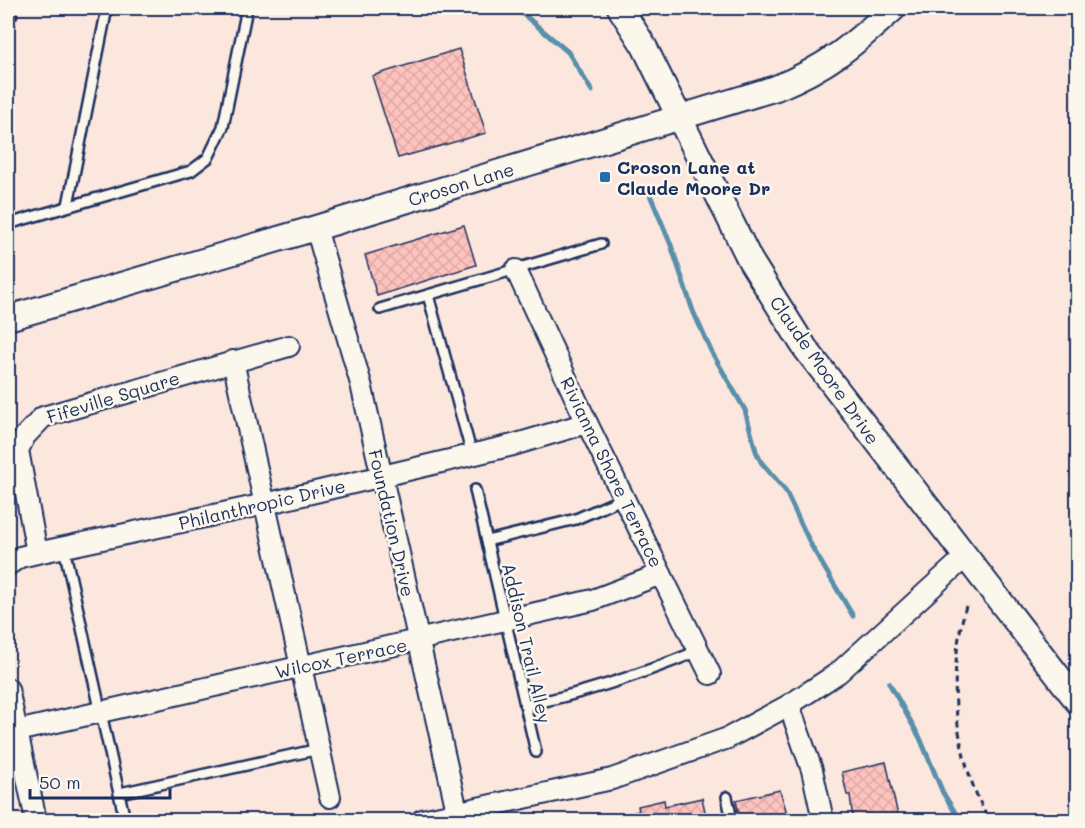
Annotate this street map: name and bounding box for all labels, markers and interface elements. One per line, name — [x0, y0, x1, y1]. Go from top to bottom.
place label: Croson Lane at Claude Moore Dr — [617, 155, 770, 200]
street label: Croson Lane — [405, 157, 517, 211]
marker: Croson Lane at Claude Moore Dr — [598, 170, 612, 184]
street label: Claude Moore Drive — [765, 291, 885, 449]
street label: Fifeville Square — [44, 365, 182, 429]
street label: Rivianna Shore Terrace — [555, 373, 669, 571]
street label: Foundation Drive — [363, 447, 421, 599]
street label: Philanthropic Drive — [176, 473, 348, 535]
street label: Addison Trail Alley — [497, 560, 557, 726]
street label: Wilcox Terrace — [273, 632, 409, 684]
scale bar — [30, 762, 170, 800]
text: 50 m — [39, 770, 81, 794]

